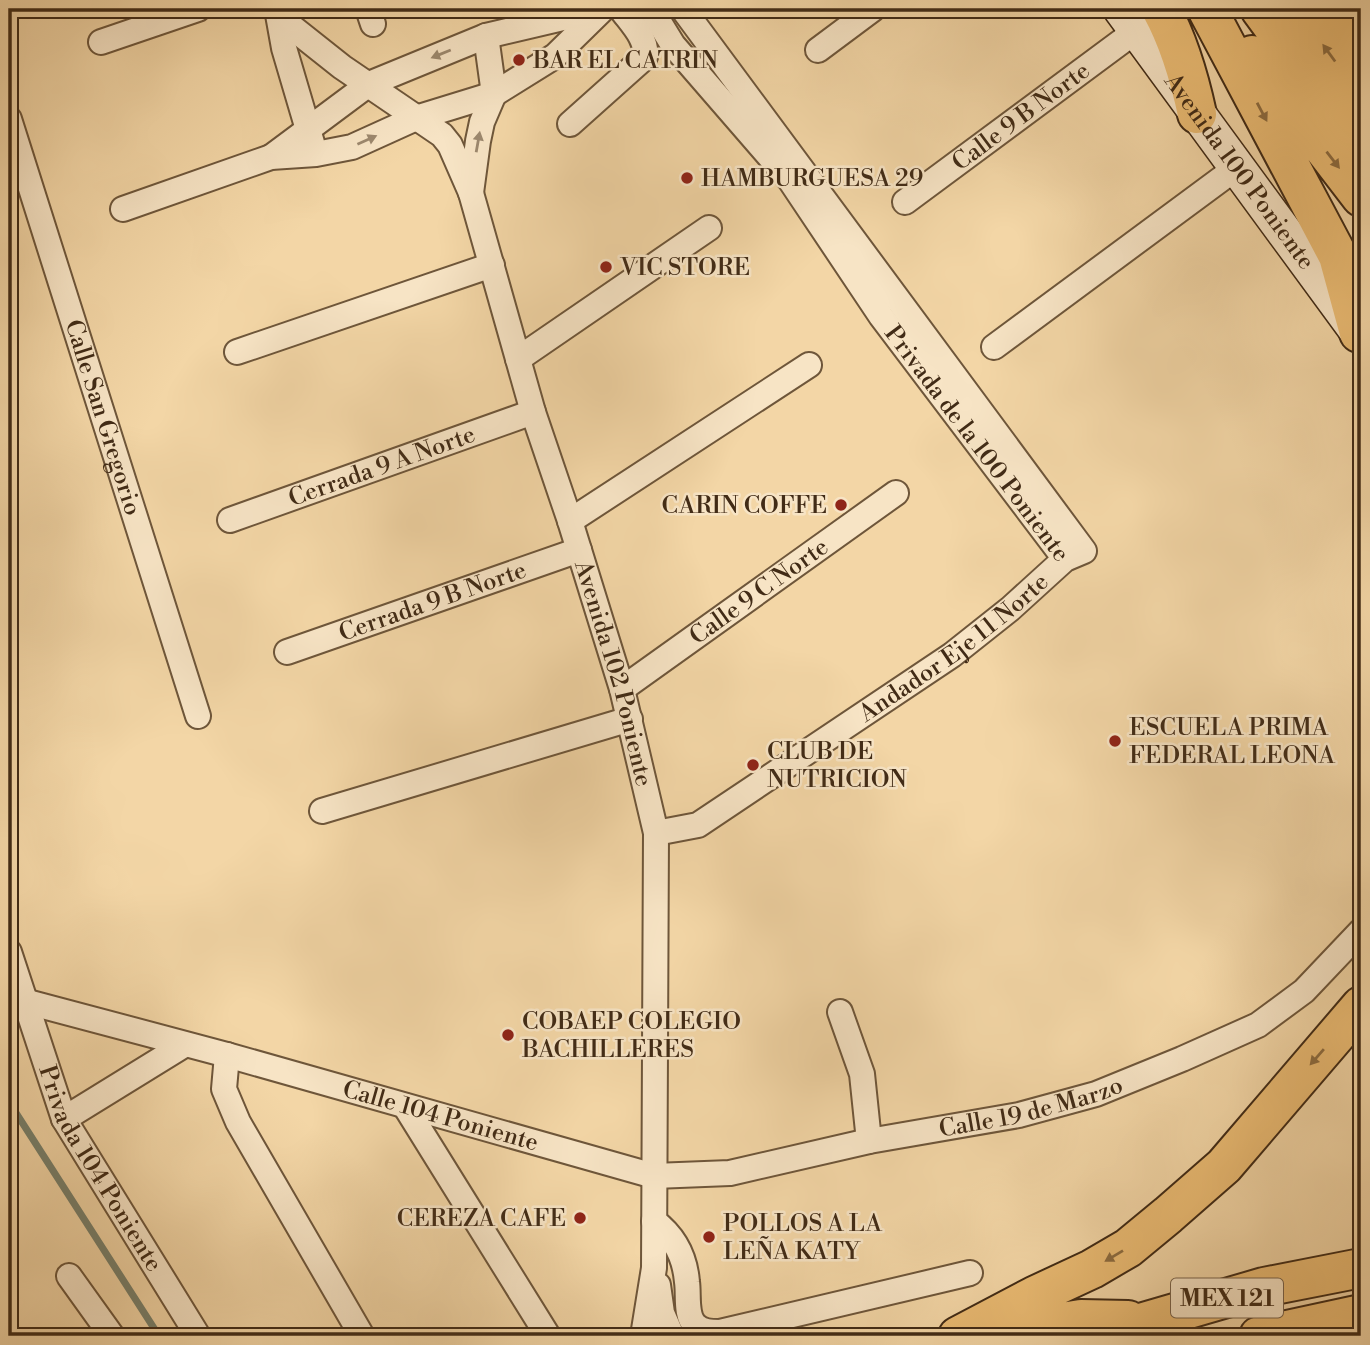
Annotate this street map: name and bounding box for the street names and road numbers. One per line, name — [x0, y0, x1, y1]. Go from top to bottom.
street label: Calle 9 B Norte — [947, 56, 1096, 178]
street label: Avenida 100 Poniente — [1157, 67, 1321, 276]
street label: Calle San Gregorio — [58, 316, 148, 519]
street label: Privada de la 100 Poniente — [877, 320, 1076, 568]
street label: Cerrada 9 A Norte — [285, 420, 479, 514]
street label: Calle 9 C Norte — [684, 532, 834, 652]
street label: Cerrada 9 B Norte — [335, 556, 530, 649]
street label: Avenida 102 Poniente — [567, 556, 658, 789]
street label: Andador Eje 11 Norte — [853, 567, 1055, 730]
street label: Privada 104 Poniente — [31, 1062, 169, 1277]
street label: Calle 19 de Marzo — [937, 1071, 1128, 1145]
street label: Calle 104 Poniente — [339, 1074, 542, 1158]
road number: MEX 121 — [1171, 1278, 1283, 1317]

